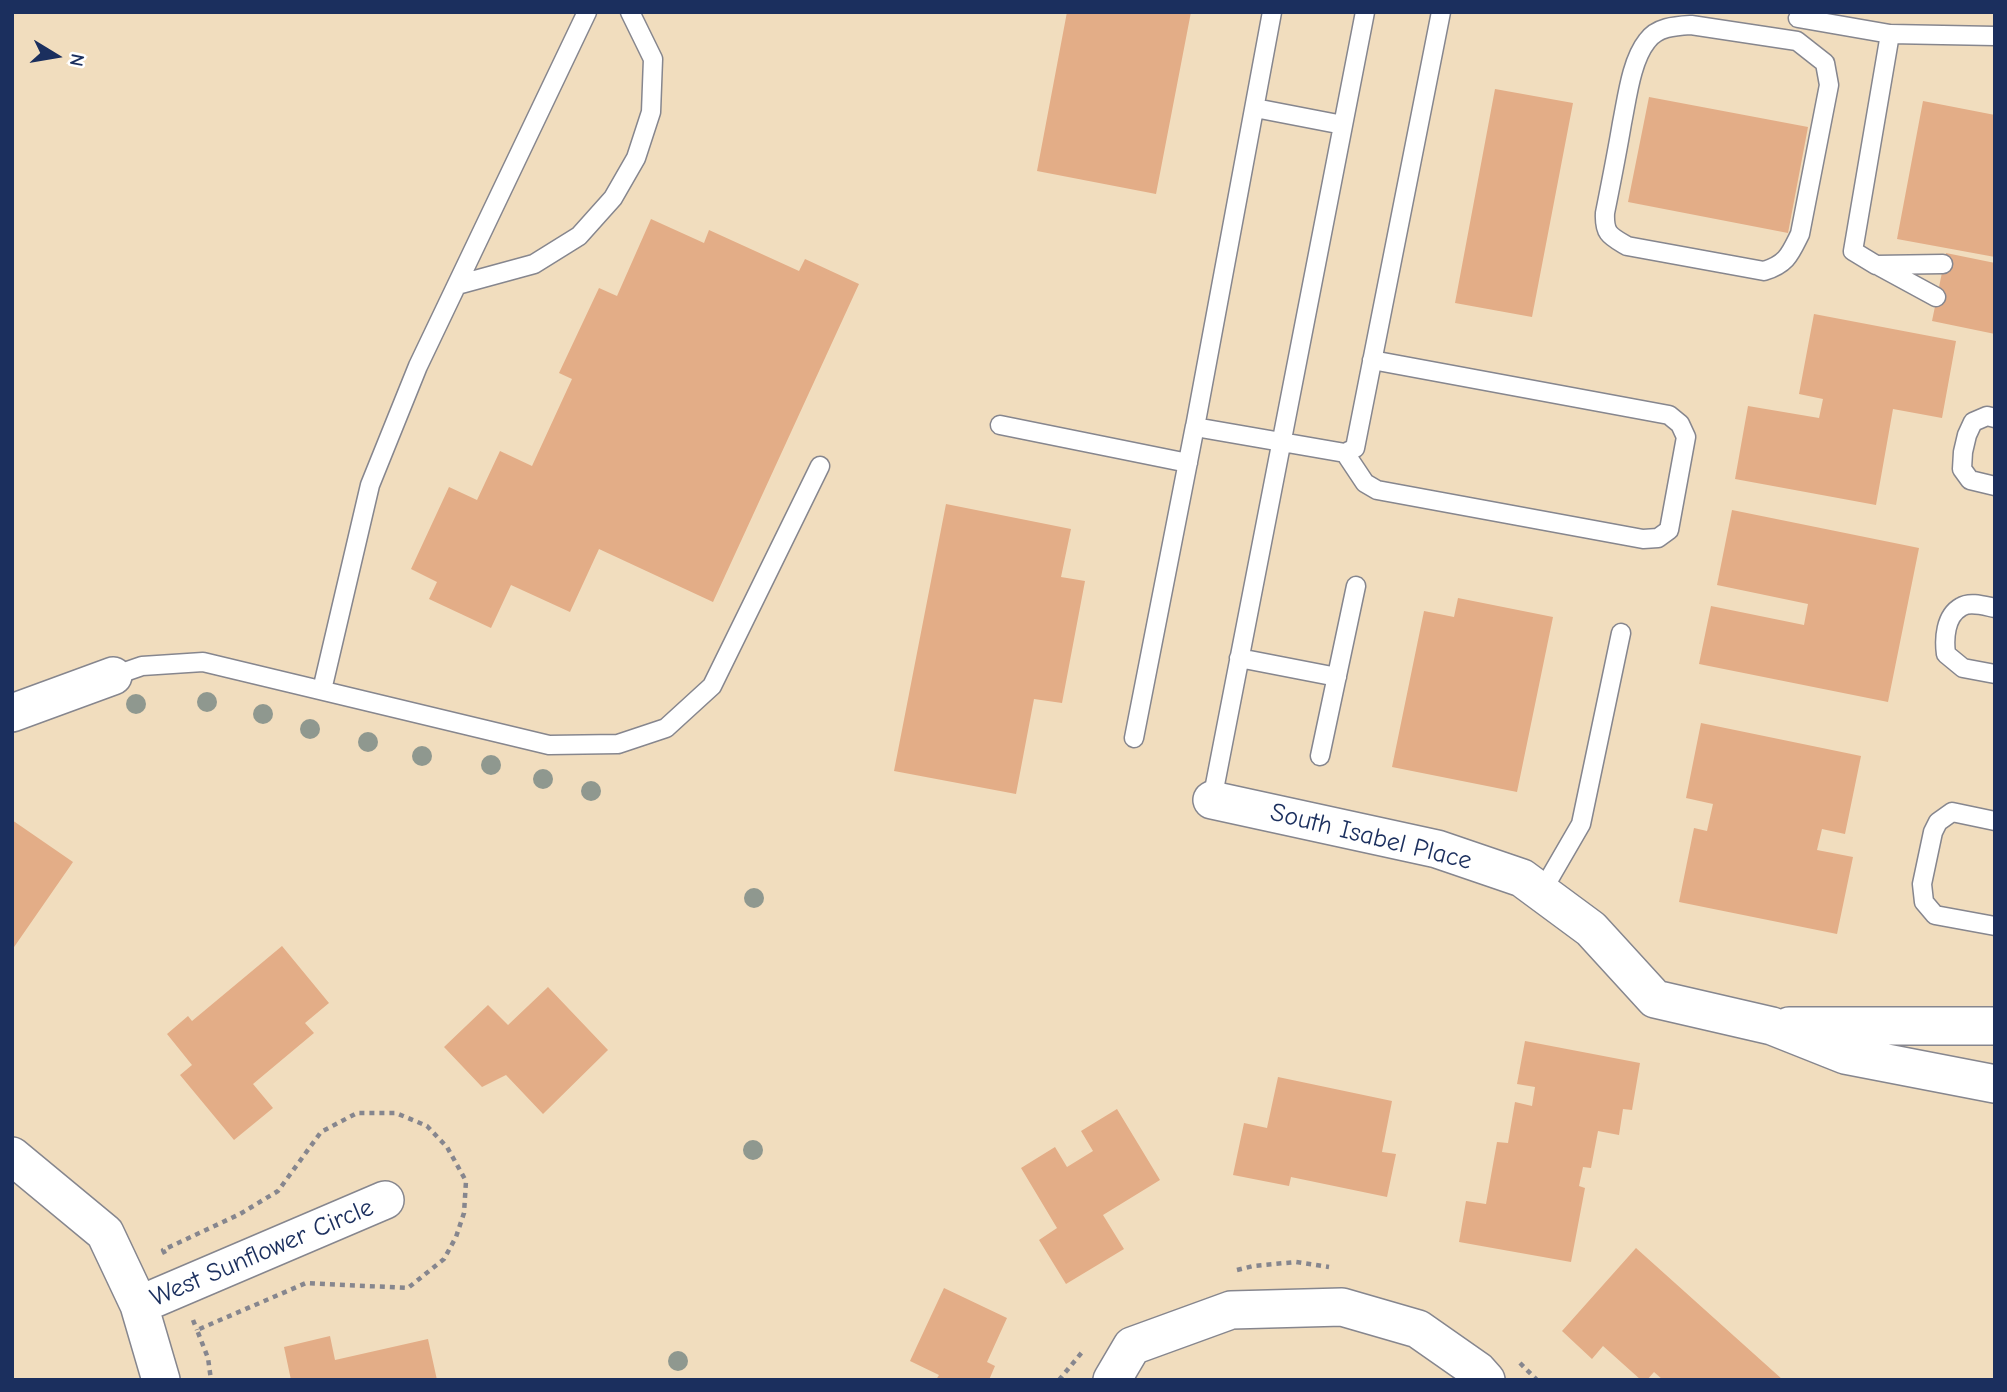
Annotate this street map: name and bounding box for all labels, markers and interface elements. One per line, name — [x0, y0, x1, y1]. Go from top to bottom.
north arrow — [21, 21, 91, 91]
text: N — [65, 52, 89, 68]
street label: South Isabel Place — [1267, 797, 1475, 877]
street label: West Sunflower Circle — [146, 1192, 378, 1314]

